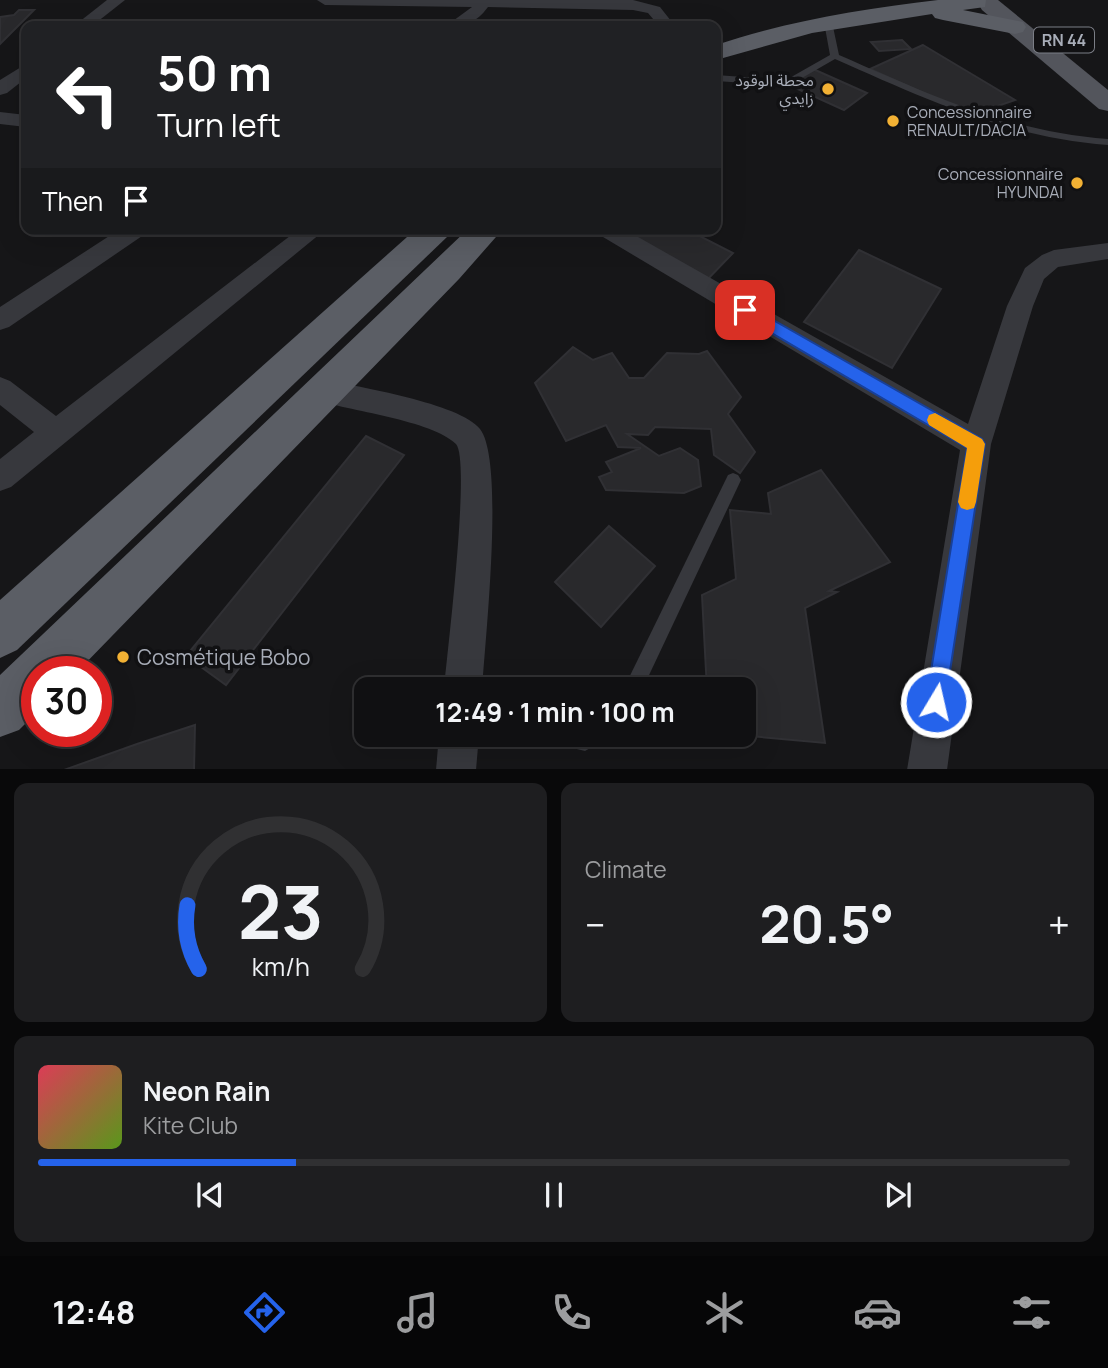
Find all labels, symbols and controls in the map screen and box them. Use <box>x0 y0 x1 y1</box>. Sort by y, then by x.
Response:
road number: RN 44 <box>1034 28 1094 52</box>
text: 50 m <box>157 39 272 106</box>
icon: left <box>42 49 133 140</box>
place label: محطة الوقود زايدي <box>735 69 814 111</box>
marker: محطة الوقود زايدي <box>820 81 836 97</box>
place label: Concessionnaire RENAULT/DACIA <box>907 101 1032 141</box>
text: Turn left <box>157 103 281 147</box>
marker: Concessionnaire RENAULT/DACIA <box>885 113 901 129</box>
place label: Concessionnaire HYUNDAI <box>938 163 1063 203</box>
marker: Concessionnaire HYUNDAI <box>1069 175 1085 191</box>
icon: arrive <box>117 182 155 220</box>
text: Then <box>42 183 103 219</box>
pin <box>715 280 775 340</box>
icon: arrive <box>726 291 764 329</box>
place label: Cosmétique Bobo <box>137 643 310 671</box>
marker: Cosmétique Bobo <box>115 649 131 665</box>
speed limit sign: 30 <box>21 656 112 747</box>
position arrow <box>899 665 973 739</box>
text: 12:49 · 1 min · 100 m <box>435 694 675 730</box>
text: Climate <box>585 853 667 885</box>
text: 23 <box>238 861 323 961</box>
text: 20.5° <box>759 888 894 959</box>
text: − <box>585 898 606 950</box>
text: + <box>1048 898 1070 950</box>
text: km/h <box>251 948 310 983</box>
text: Neon Rain <box>143 1073 271 1109</box>
text: Kite Club <box>143 1109 238 1141</box>
icon: previous <box>191 1176 229 1214</box>
icon: pause <box>535 1176 573 1214</box>
icon: next <box>879 1176 917 1214</box>
icon: directions <box>240 1288 289 1337</box>
icon: music <box>393 1288 442 1337</box>
icon: phone <box>547 1288 596 1337</box>
icon: climate <box>700 1288 749 1337</box>
icon: car <box>853 1288 902 1337</box>
icon: filters <box>1007 1288 1056 1337</box>
text: 12:48 <box>52 1290 135 1334</box>

